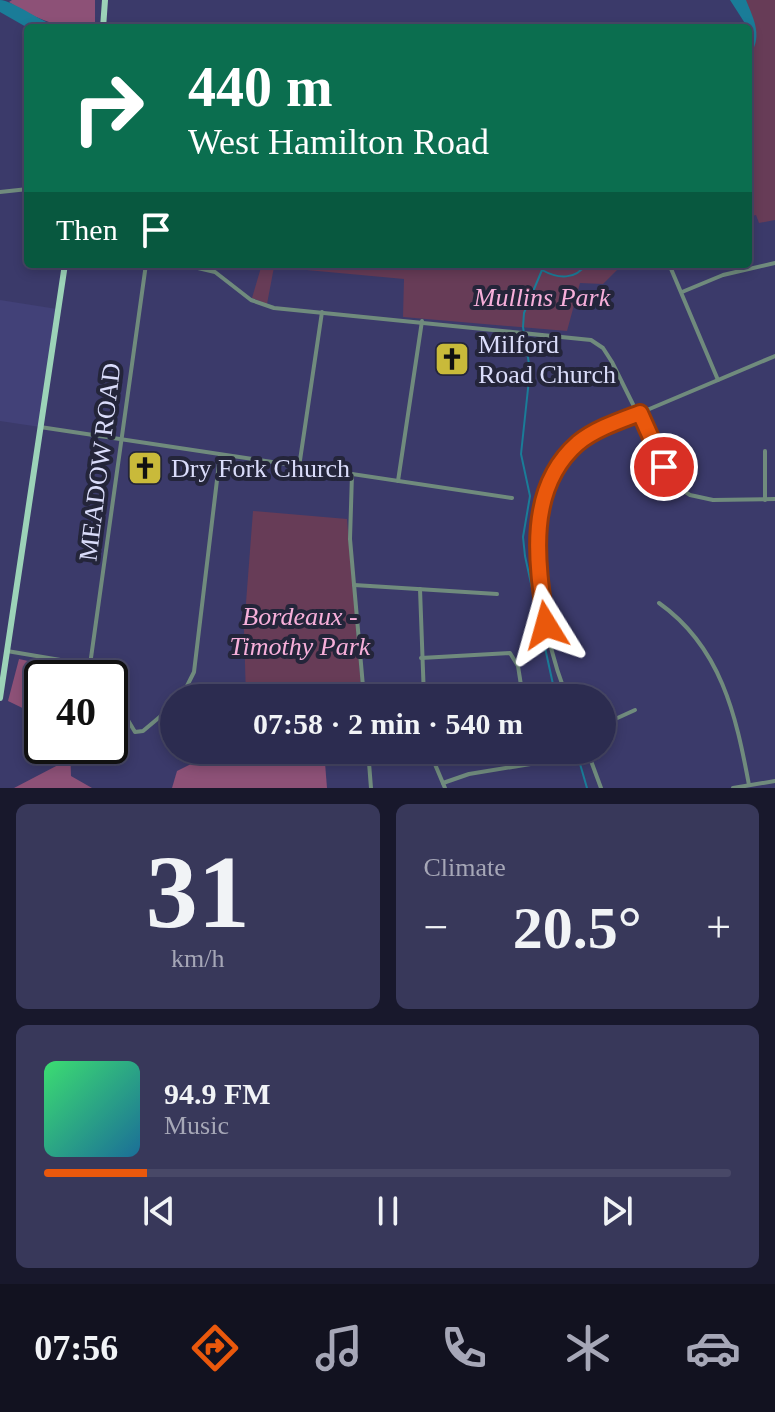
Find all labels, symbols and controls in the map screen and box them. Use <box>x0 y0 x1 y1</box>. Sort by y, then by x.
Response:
icon: right <box>56 56 160 160</box>
text: 440 m <box>188 56 333 118</box>
text: West Hamilton Road <box>188 122 489 162</box>
icon: arrive <box>134 208 178 252</box>
text: Then <box>56 213 118 246</box>
park label: Mullins Park <box>473 283 611 312</box>
place label: Milford Road Church <box>478 330 616 389</box>
church icon: Milford Road Church <box>433 340 471 378</box>
street label: MEADOW ROAD <box>73 361 127 563</box>
pin <box>630 433 698 501</box>
icon: arrive <box>642 445 686 489</box>
church icon: Dry Fork Church <box>126 449 164 487</box>
place label: Dry Fork Church <box>171 454 350 483</box>
position arrow <box>504 583 588 667</box>
park label: Bordeaux - Timothy Park <box>230 602 371 661</box>
speed limit sign: 40 <box>24 660 128 764</box>
text: 07:58 · 2 min · 540 m <box>253 707 523 740</box>
text: 31 <box>146 834 250 949</box>
text: Climate <box>424 853 506 882</box>
text: 20.5° <box>513 895 642 961</box>
text: − <box>424 903 448 952</box>
text: + <box>706 903 731 952</box>
text: km/h <box>171 944 224 973</box>
text: 94.9 FM <box>164 1077 271 1110</box>
text: Music <box>164 1111 229 1140</box>
icon: previous <box>137 1189 181 1233</box>
icon: pause <box>366 1189 410 1233</box>
icon: next <box>595 1189 639 1233</box>
icon: directions <box>187 1320 243 1376</box>
icon: music <box>311 1320 367 1376</box>
icon: phone <box>436 1320 492 1376</box>
icon: climate <box>560 1320 616 1376</box>
icon: car <box>685 1320 741 1376</box>
text: 07:56 <box>34 1328 118 1368</box>

